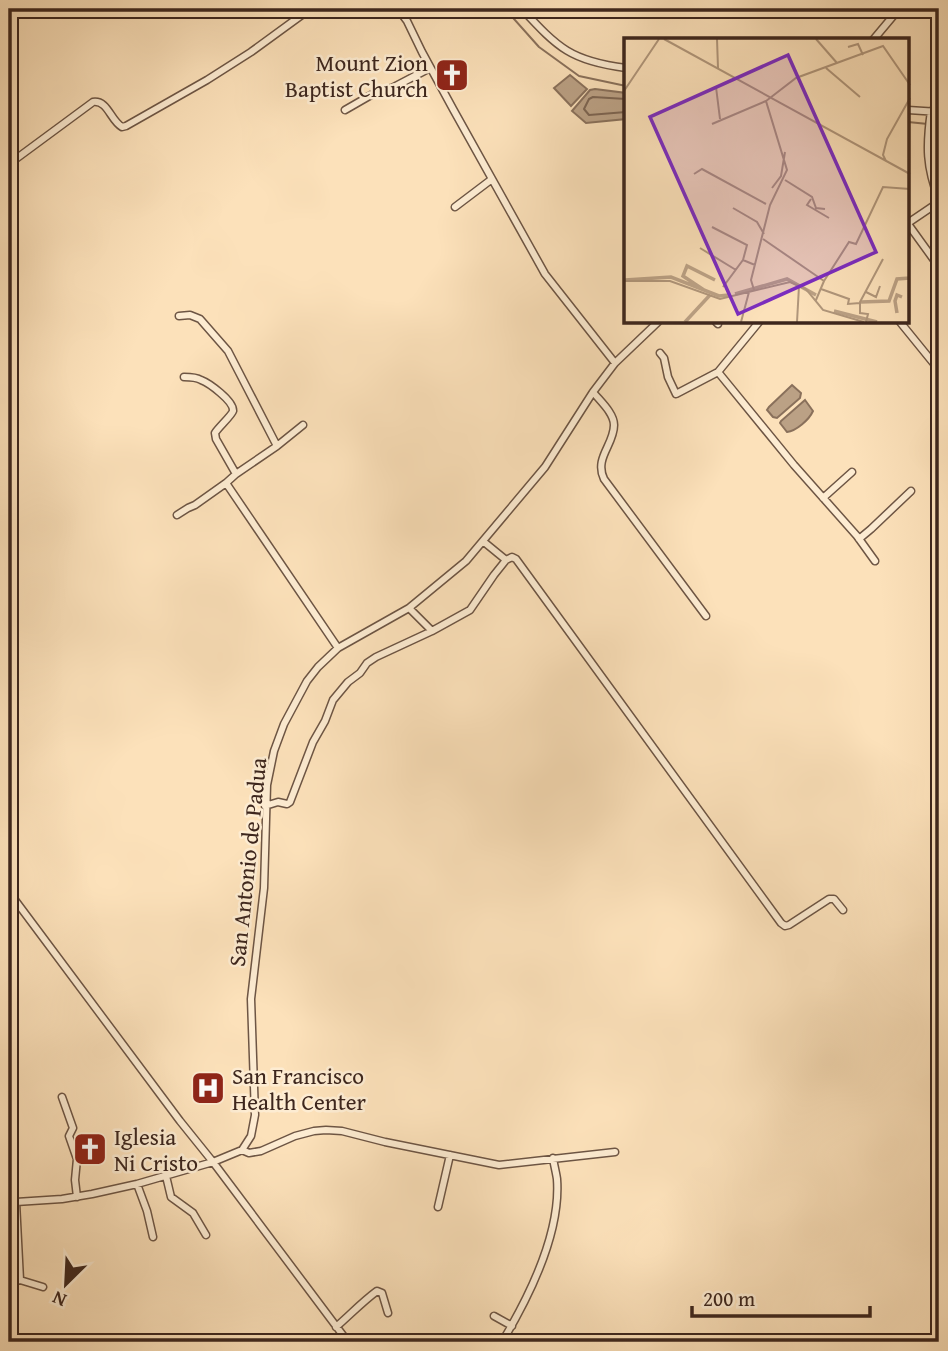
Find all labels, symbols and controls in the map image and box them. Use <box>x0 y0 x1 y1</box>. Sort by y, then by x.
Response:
inset map <box>624 38 909 324</box>
place label: Mount Zion Baptist Church <box>285 46 428 105</box>
church icon: Mount Zion Baptist Church <box>433 56 471 94</box>
street label: San Antonio de Padua <box>220 756 274 968</box>
place label: San Francisco Health Center <box>232 1059 367 1118</box>
hospital icon: San Francisco Health Center <box>189 1069 227 1107</box>
place label: Iglesia Ni Cristo <box>114 1120 198 1179</box>
church icon: Iglesia Ni Cristo <box>71 1130 109 1168</box>
north arrow <box>32 1250 102 1320</box>
scale bar <box>692 1274 871 1318</box>
text: 200 m <box>703 1283 755 1314</box>
text: N <box>47 1284 71 1315</box>

